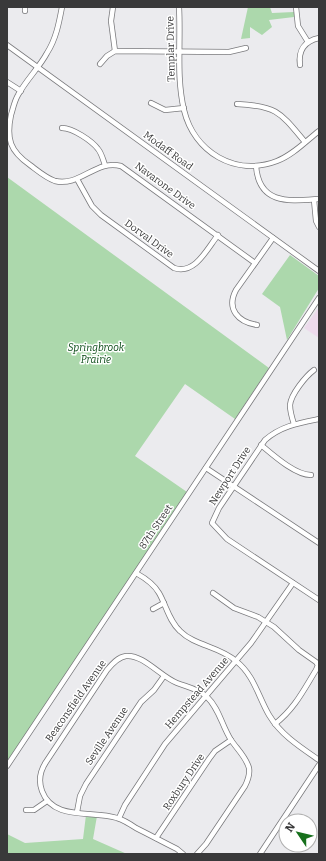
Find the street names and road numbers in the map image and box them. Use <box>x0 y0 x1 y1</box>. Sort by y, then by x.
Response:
street label: Templar Drive <box>164 16 178 82</box>
street label: Modaff Road <box>141 129 195 173</box>
street label: Navarone Drive <box>132 160 198 212</box>
street label: Dorval Drive <box>122 217 176 261</box>
street label: Newport Drive <box>207 444 253 508</box>
street label: 87th Street <box>137 502 175 552</box>
street label: Hempstead Avenue <box>163 655 231 731</box>
street label: Beaconsfield Avenue <box>43 658 109 744</box>
street label: Seville Avenue <box>83 705 131 767</box>
street label: Roxbury Drive <box>161 751 207 813</box>

